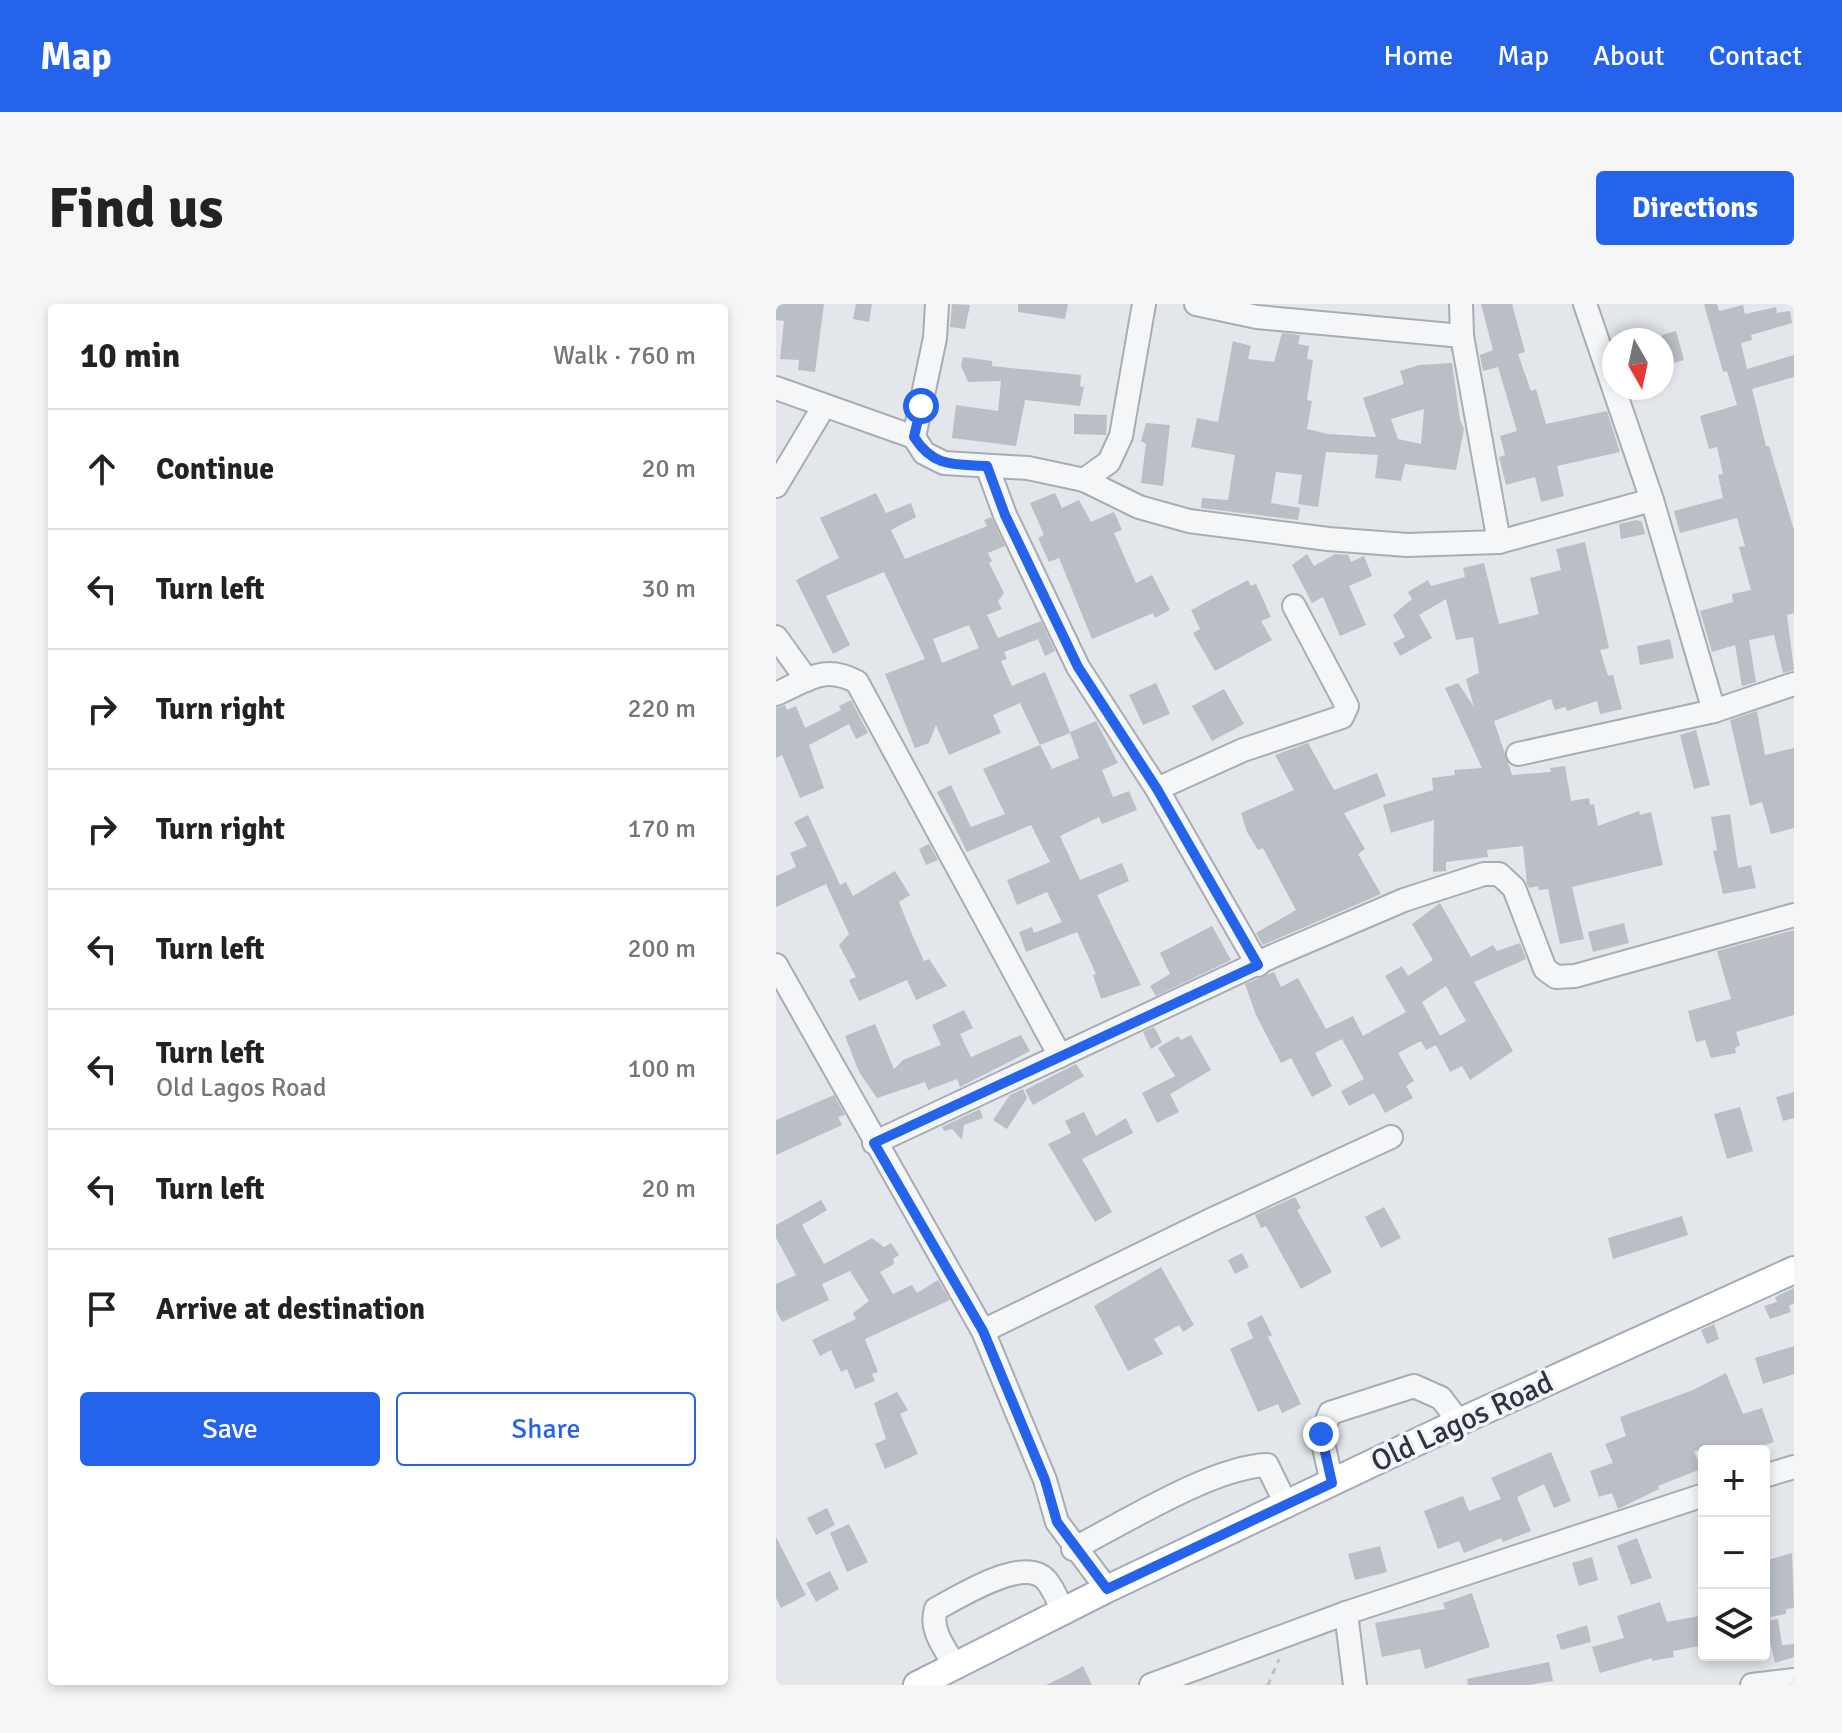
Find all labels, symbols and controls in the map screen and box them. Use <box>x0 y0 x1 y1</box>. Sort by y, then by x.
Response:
text: Map <box>40 33 112 80</box>
text: Home <box>1384 39 1453 73</box>
text: Map <box>1497 39 1549 73</box>
text: About <box>1593 39 1665 73</box>
text: Contact <box>1709 39 1802 73</box>
button: Directions <box>1596 171 1794 245</box>
text: Find us <box>48 174 223 243</box>
north arrow <box>1602 328 1674 400</box>
text: 10 min <box>80 335 180 377</box>
text: Walk · 760 m <box>553 340 696 372</box>
route start <box>903 388 939 424</box>
icon: ahead <box>80 447 124 491</box>
text: Continue <box>156 451 274 488</box>
text: 20 m <box>641 453 696 485</box>
icon: left <box>80 567 124 611</box>
text: Turn left <box>156 571 265 608</box>
text: 30 m <box>641 573 696 605</box>
icon: right <box>80 687 124 731</box>
text: Turn right <box>156 691 285 728</box>
text: 220 m <box>627 693 696 725</box>
icon: right <box>80 807 124 851</box>
text: Turn right <box>156 811 285 848</box>
text: 170 m <box>627 813 696 845</box>
icon: left <box>80 927 124 971</box>
text: Turn left <box>156 931 265 968</box>
text: 200 m <box>627 933 696 965</box>
text: Turn left <box>156 1035 265 1072</box>
icon: left <box>80 1047 124 1091</box>
text: 100 m <box>627 1053 696 1085</box>
text: Old Lagos Road <box>156 1072 326 1104</box>
icon: left <box>80 1167 124 1211</box>
text: Turn left <box>156 1171 265 1208</box>
text: 20 m <box>641 1173 696 1205</box>
icon: arrive <box>80 1287 124 1331</box>
text: Arrive at destination <box>156 1291 425 1328</box>
street label: Old Lagos Road <box>1365 1364 1559 1480</box>
button: Save <box>80 1392 380 1466</box>
button: Share <box>396 1392 696 1466</box>
route end <box>1303 1416 1339 1452</box>
map controls <box>1698 1445 1770 1661</box>
button: + <box>1698 1445 1770 1517</box>
button: − <box>1698 1517 1770 1589</box>
button: layers <box>1698 1589 1770 1661</box>

